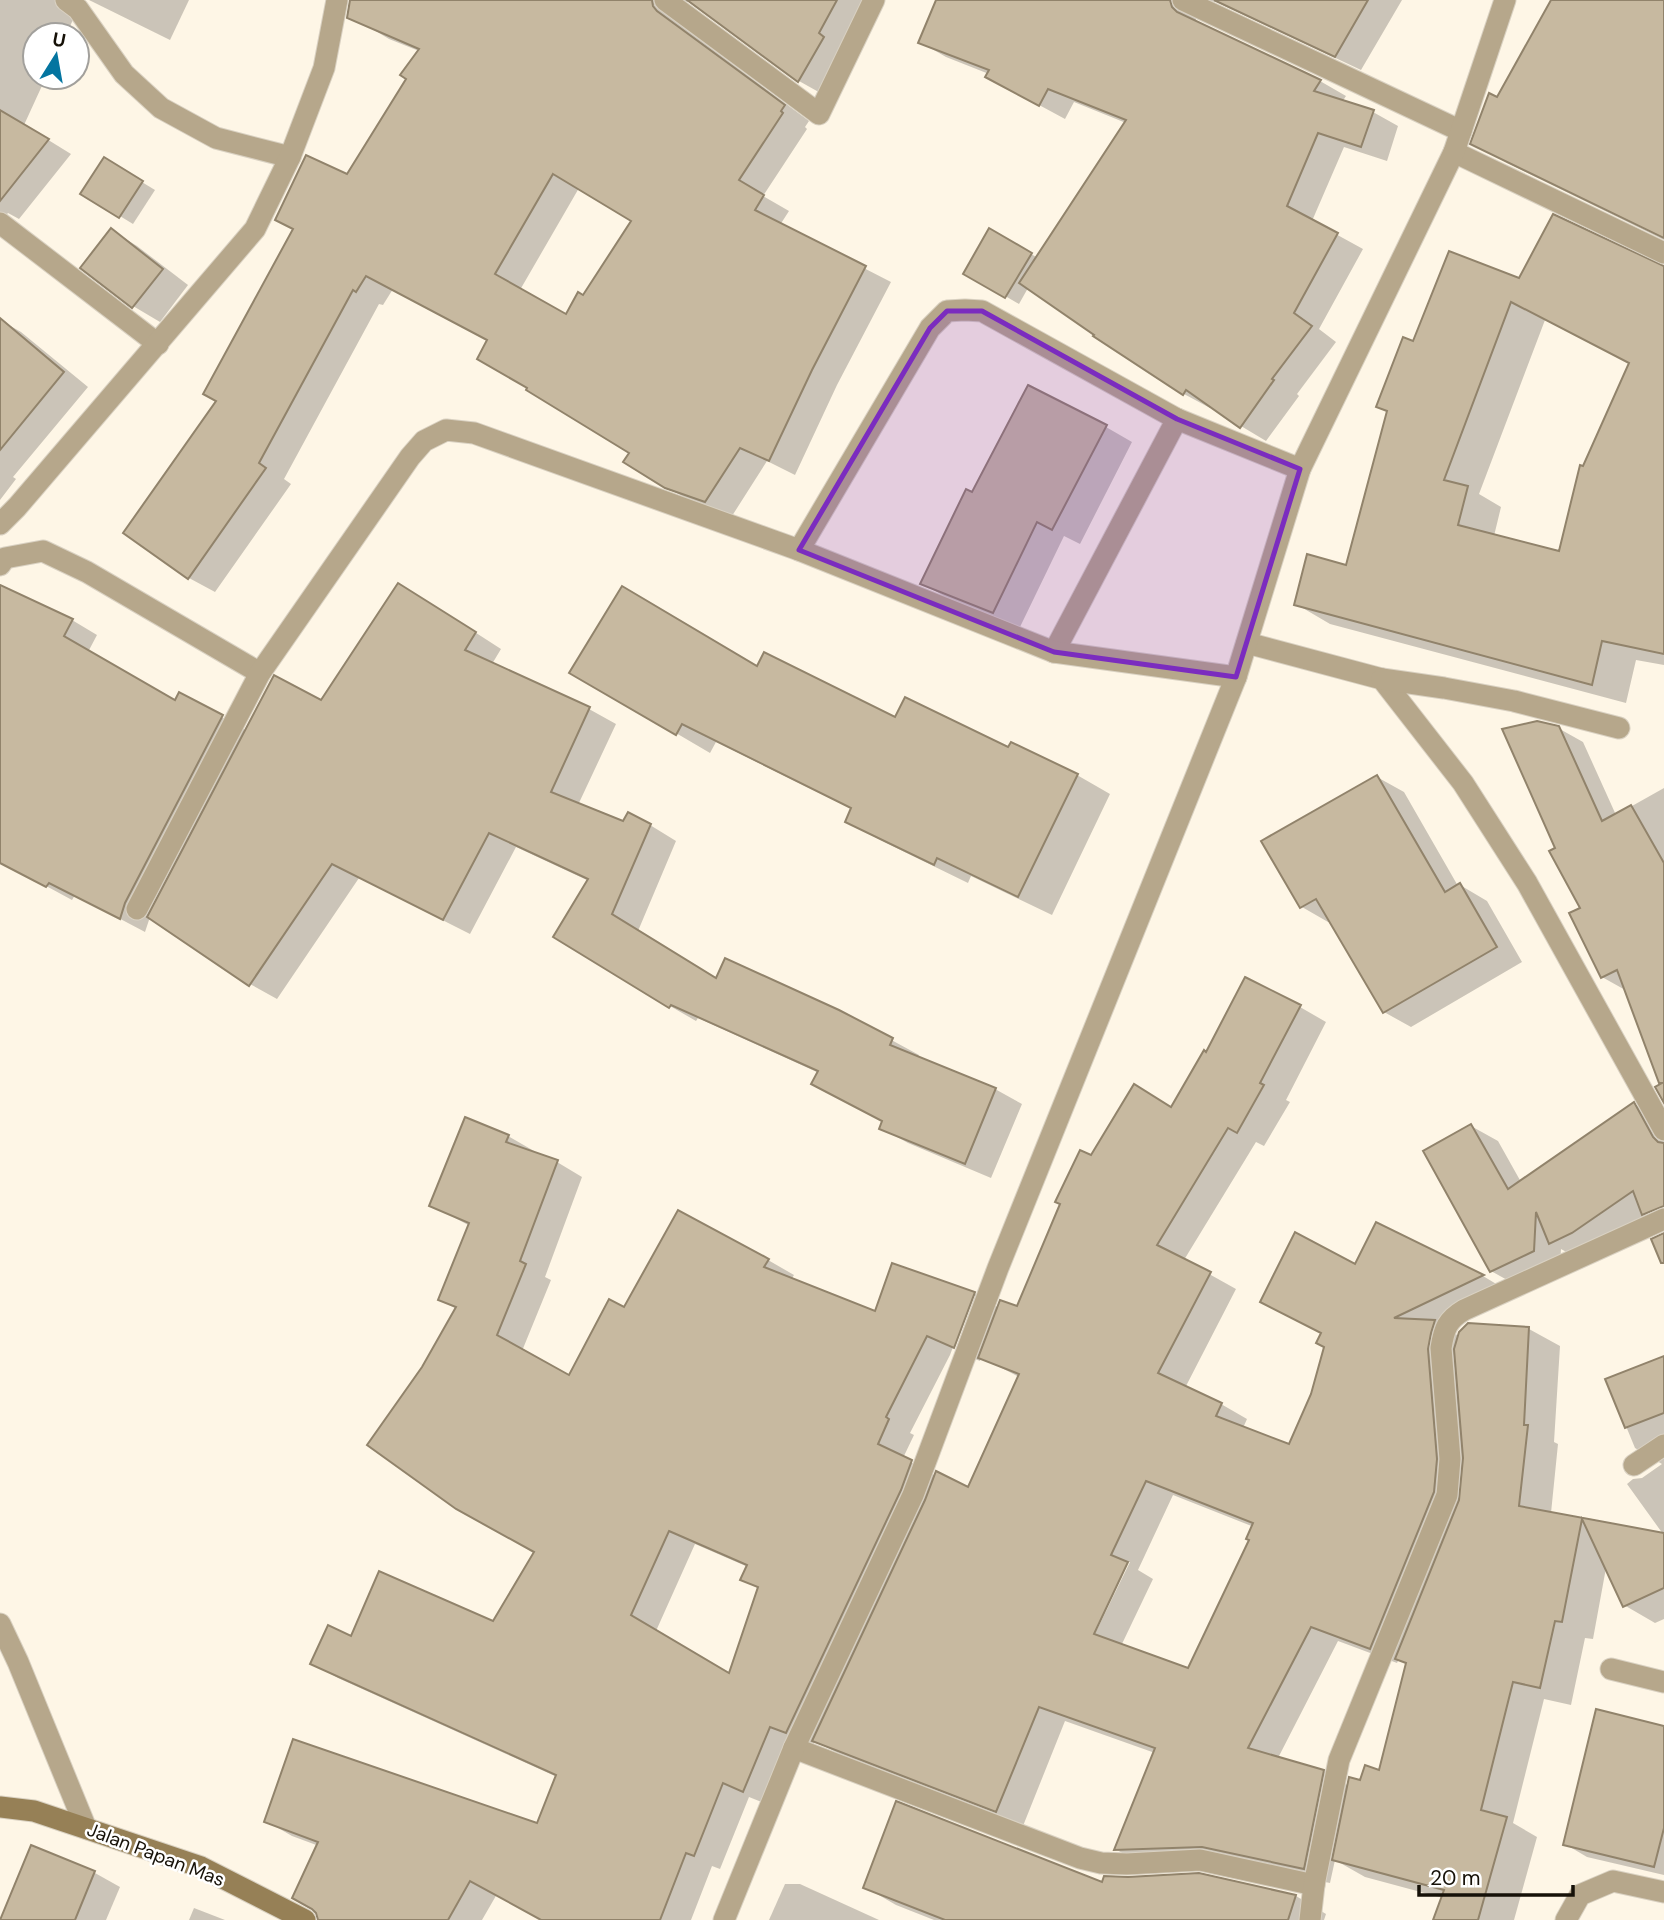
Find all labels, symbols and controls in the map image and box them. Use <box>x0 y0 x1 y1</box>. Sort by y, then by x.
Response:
north arrow <box>21 21 91 91</box>
text: U <box>50 26 68 53</box>
street label: Jalan Papan Mas <box>83 1817 228 1892</box>
scale bar <box>1419 1854 1573 1898</box>
text: 20 m <box>1430 1864 1481 1892</box>

